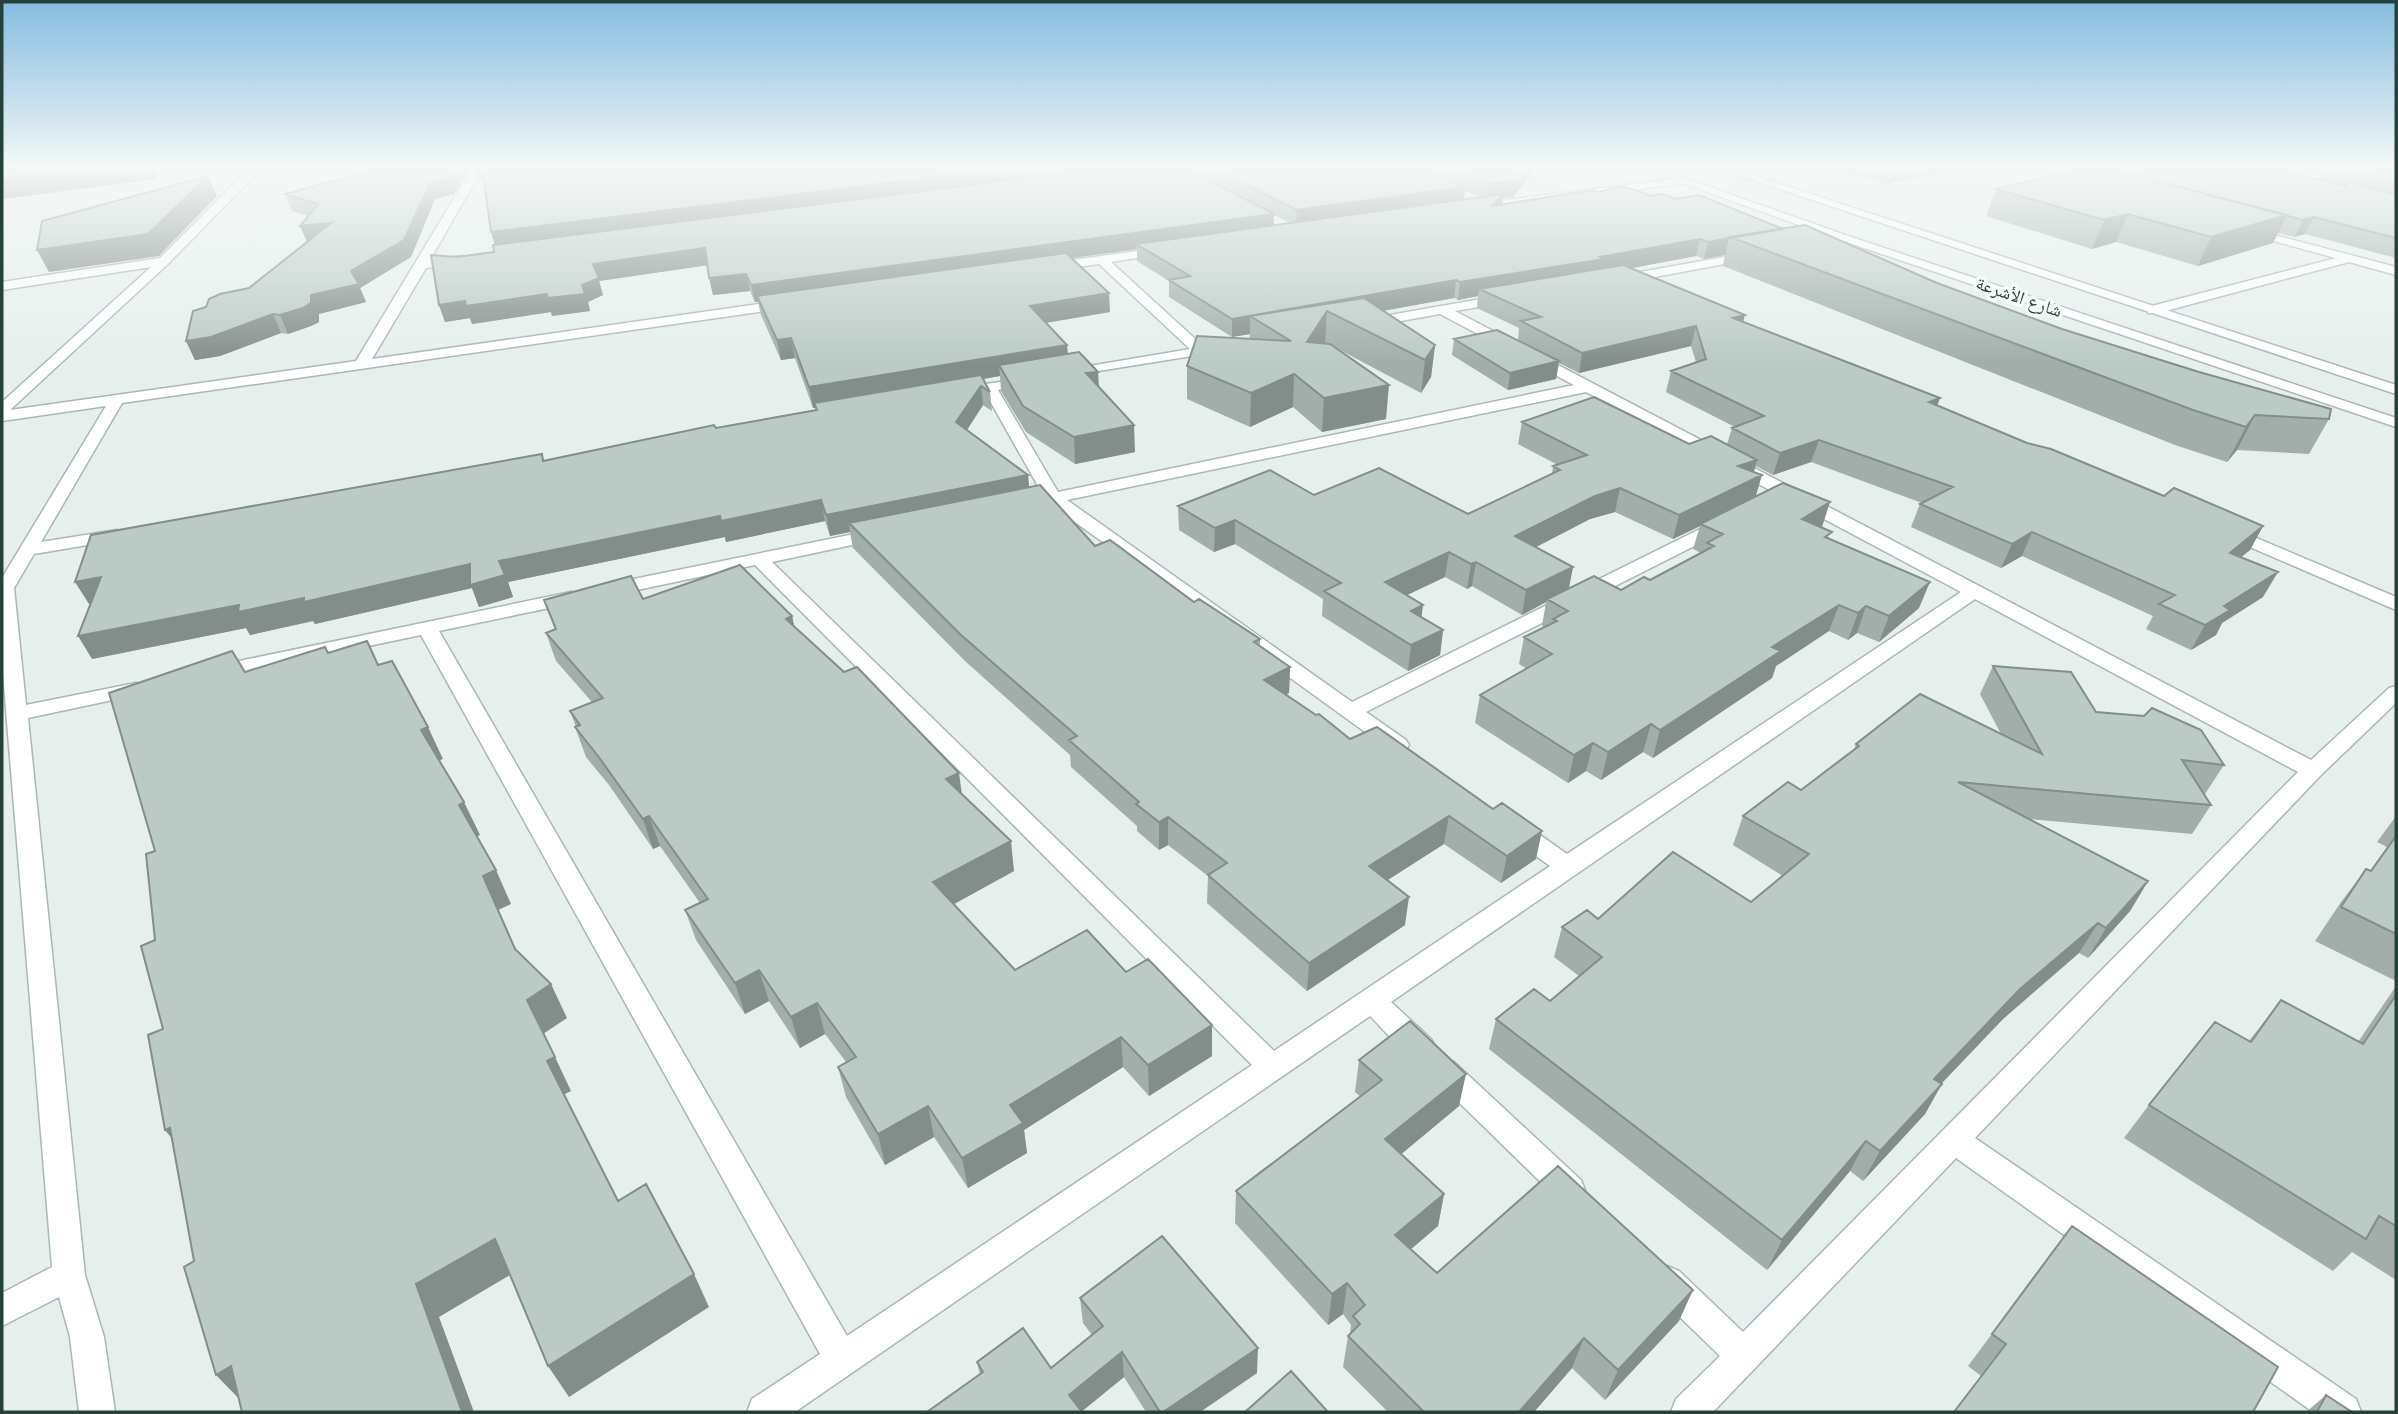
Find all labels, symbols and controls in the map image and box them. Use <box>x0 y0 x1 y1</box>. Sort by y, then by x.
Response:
street label: شارع الأشرعة <box>1972 270 2066 324</box>

